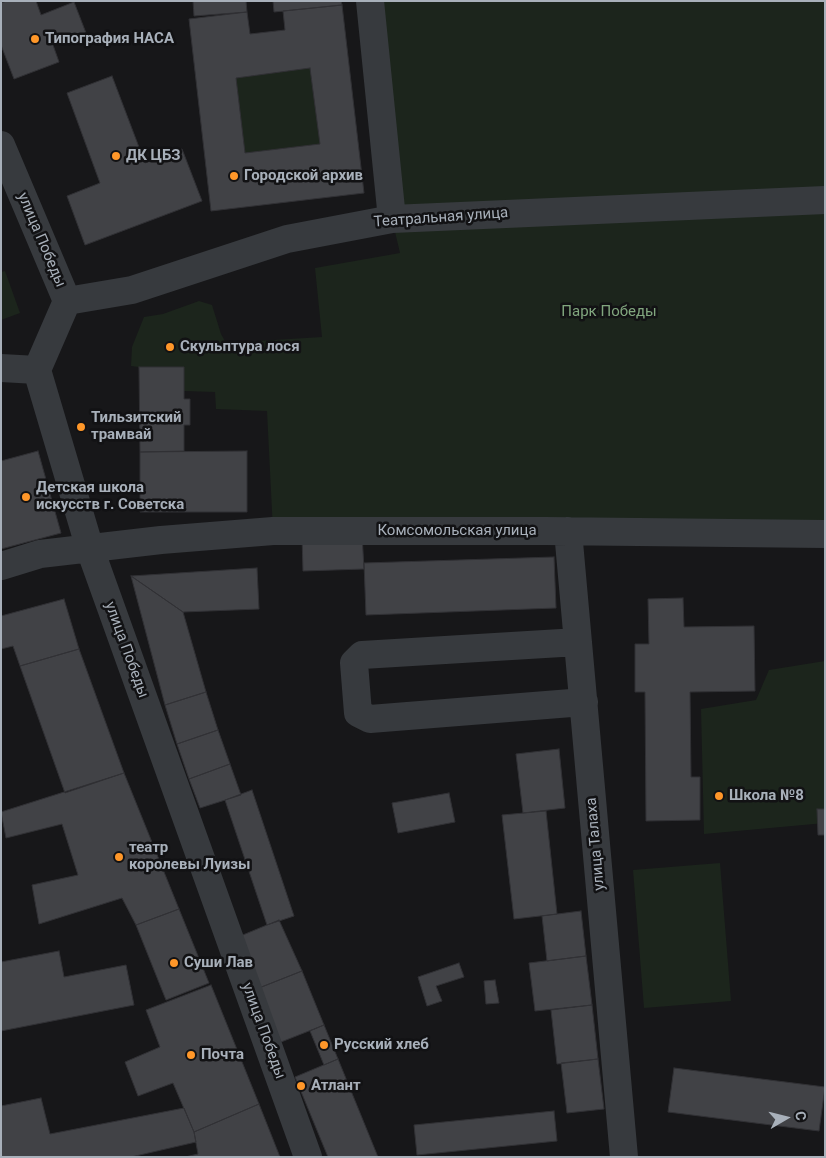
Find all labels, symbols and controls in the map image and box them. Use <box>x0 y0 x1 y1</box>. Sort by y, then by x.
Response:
place label: Типография НАСА <box>45 30 174 48</box>
marker: Типография НАСА <box>29 33 41 45</box>
place label: ДК ЦБЗ <box>126 147 181 165</box>
marker: ДК ЦБЗ <box>110 150 122 162</box>
place label: Городской архив <box>244 167 363 185</box>
marker: Городской архив <box>228 170 240 182</box>
street label: улица Победы <box>13 190 69 290</box>
street label: Театральная улица <box>373 204 509 232</box>
park label: Парк Победы <box>561 303 657 321</box>
place label: Скульптура лося <box>180 338 300 356</box>
marker: Скульптура лося <box>164 341 176 353</box>
place label: Тильзитский трамвай <box>91 409 182 444</box>
marker: Тильзитский трамвай <box>75 421 87 433</box>
place label: Детская школа искусств г. Советска <box>36 479 184 514</box>
marker: Детская школа искусств г. Советска <box>20 491 32 503</box>
street label: Комсомольская улица <box>377 522 537 540</box>
street label: улица Победы <box>100 599 152 701</box>
place label: Школа №8 <box>729 787 804 805</box>
marker: Школа №8 <box>713 790 725 802</box>
street label: улица Талаха <box>583 797 609 891</box>
place label: театр королевы Луизы <box>129 839 250 874</box>
marker: театр королевы Луизы <box>113 851 125 863</box>
place label: Суши Лав <box>184 954 253 972</box>
marker: Суши Лав <box>168 957 180 969</box>
street label: улица Победы <box>237 980 289 1082</box>
place label: Русский хлеб <box>334 1036 429 1054</box>
marker: Русский хлеб <box>318 1039 330 1051</box>
place label: Почта <box>201 1046 244 1064</box>
marker: Почта <box>185 1049 197 1061</box>
place label: Атлант <box>311 1077 361 1095</box>
marker: Атлант <box>295 1080 307 1092</box>
north arrow <box>761 1093 811 1143</box>
text: С <box>792 1110 809 1122</box>

